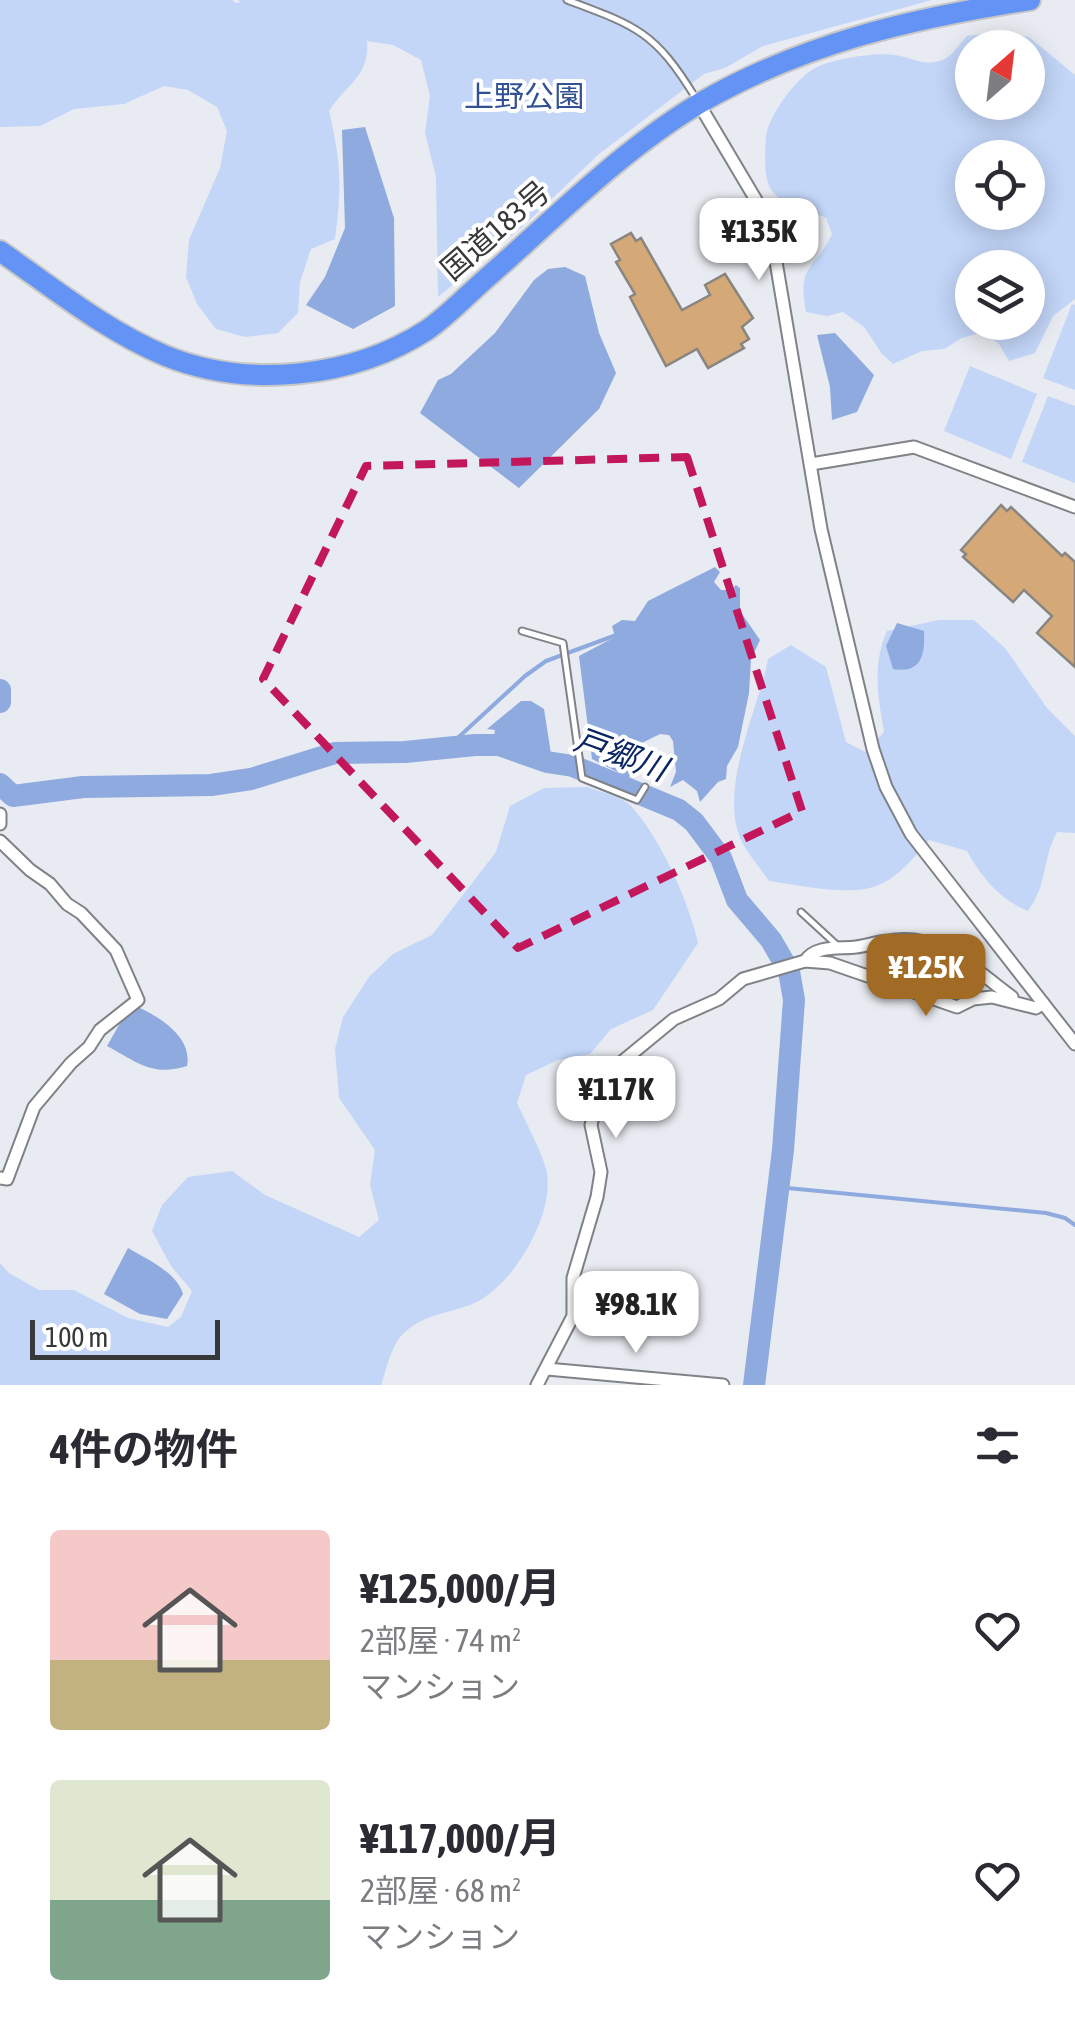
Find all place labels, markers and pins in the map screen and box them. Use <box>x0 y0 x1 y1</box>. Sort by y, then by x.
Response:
pin: ¥135K <box>689 198 829 283</box>
pin: ¥125K <box>856 934 996 1019</box>
pin: ¥117K <box>546 1056 686 1141</box>
pin: ¥98.1K <box>555 1271 717 1356</box>

